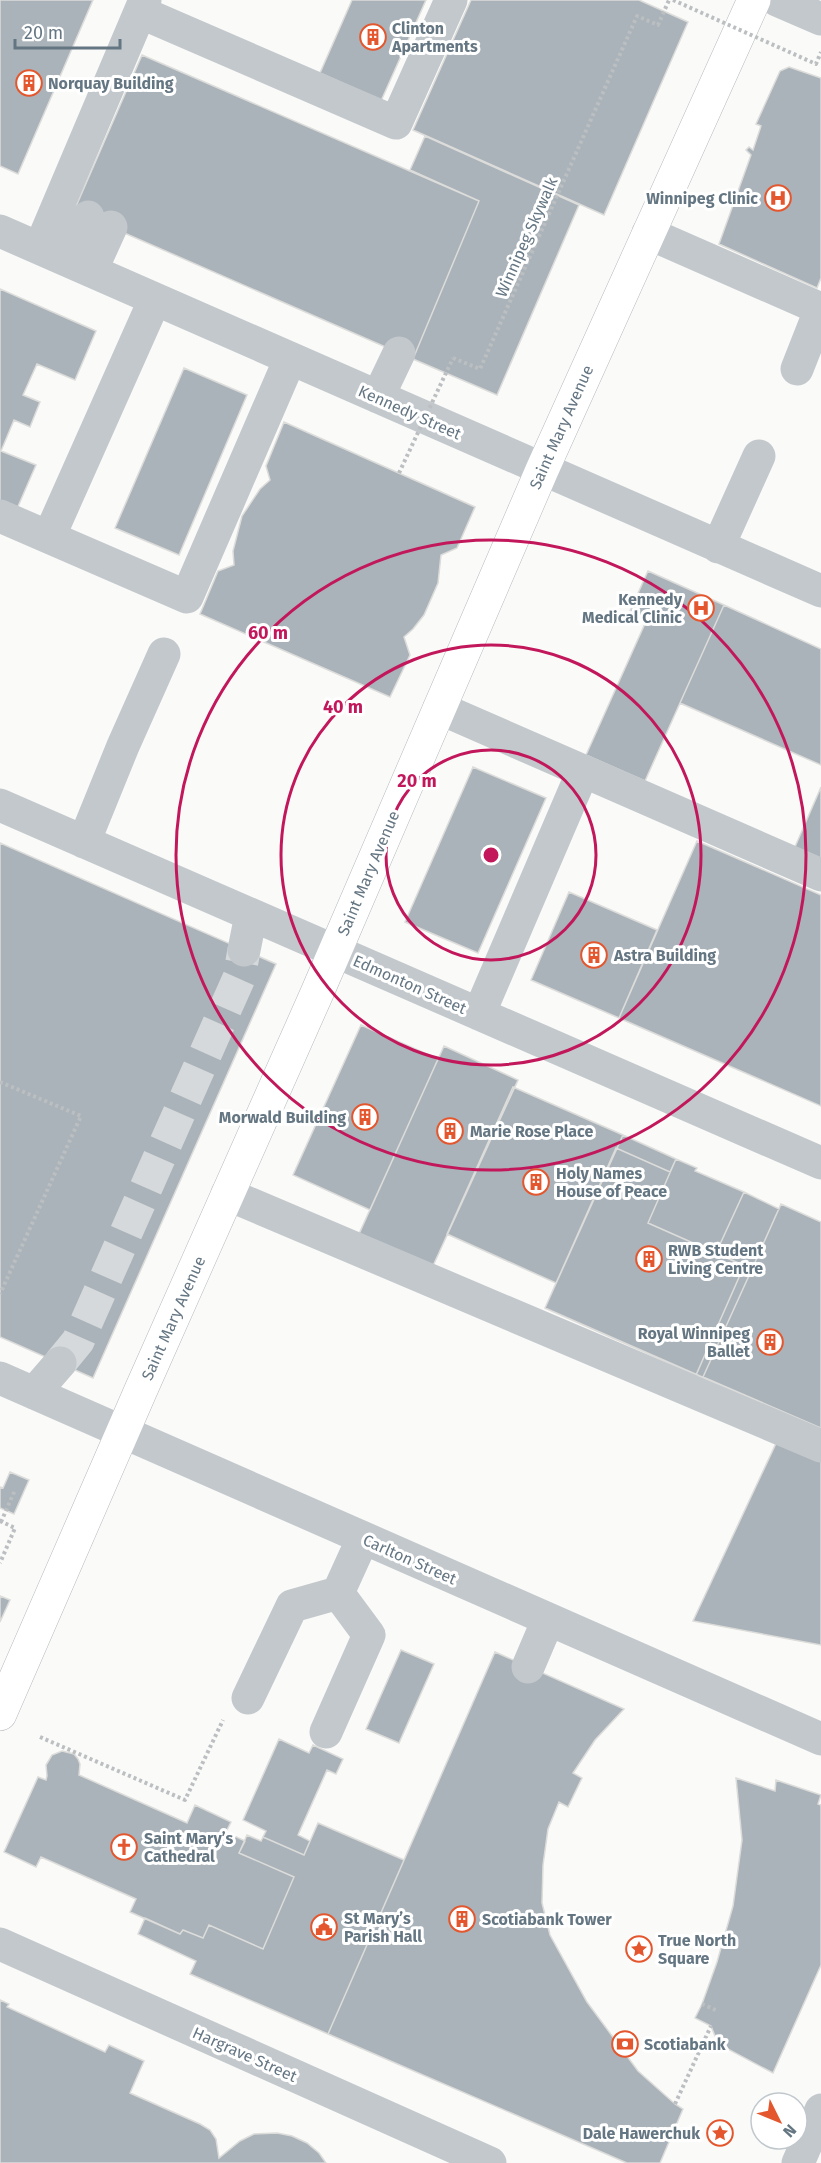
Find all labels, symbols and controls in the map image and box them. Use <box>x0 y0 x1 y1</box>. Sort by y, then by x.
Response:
scale bar <box>15 12 120 50</box>
place label: Clinton Apartments <box>391 19 478 56</box>
text: 20 m <box>24 22 63 44</box>
building icon: Clinton Apartments <box>358 22 388 52</box>
building icon: Norquay Building <box>14 68 44 98</box>
place label: Norquay Building <box>48 74 174 93</box>
street label: Winnipeg Skywalk <box>491 174 562 300</box>
hospital icon: Winnipeg Clinic <box>763 183 793 213</box>
place label: Winnipeg Clinic <box>646 189 758 208</box>
street label: Saint Mary Avenue <box>526 362 597 492</box>
street label: Kennedy Street <box>355 381 464 444</box>
place label: Kennedy Medical Clinic <box>582 590 683 627</box>
hospital icon: Kennedy Medical Clinic <box>686 593 716 623</box>
text: 60 m <box>248 622 288 644</box>
text: 40 m <box>323 696 363 718</box>
text: 20 m <box>397 770 437 792</box>
street label: Saint Mary Avenue <box>334 808 403 939</box>
centre of rings <box>481 845 501 865</box>
building icon: Astra Building <box>579 940 609 970</box>
place label: Astra Building <box>613 946 716 965</box>
street label: Edmonton Street <box>350 951 470 1018</box>
building icon: Morwald Building <box>350 1102 380 1132</box>
place label: Morwald Building <box>219 1108 346 1127</box>
building icon: Marie Rose Place <box>435 1116 465 1146</box>
place label: Marie Rose Place <box>470 1122 593 1141</box>
place label: Holy Names House of Peace <box>556 1164 667 1201</box>
building icon: Holy Names House of Peace <box>521 1167 551 1197</box>
place label: RWB Student Living Centre <box>668 1241 764 1278</box>
building icon: RWB Student Living Centre <box>634 1244 664 1274</box>
street label: Saint Mary Avenue <box>138 1253 209 1383</box>
place label: Royal Winnipeg Ballet <box>638 1324 751 1361</box>
building icon: Royal Winnipeg Ballet <box>755 1327 785 1357</box>
street label: Carlton Street <box>360 1530 460 1589</box>
place label: Saint Mary’s Cathedral <box>144 1829 233 1866</box>
church icon: Saint Mary’s Cathedral <box>109 1832 139 1862</box>
building icon: Scotiabank Tower <box>447 1904 477 1934</box>
place label: St Mary’s Parish Hall <box>344 1909 422 1946</box>
place label: Scotiabank Tower <box>482 1910 612 1929</box>
public building icon: St Mary’s Parish Hall <box>309 1912 339 1942</box>
place label: True North Square <box>658 1931 736 1968</box>
place icon: True North Square <box>624 1934 654 1964</box>
street label: Hargrave Street <box>190 2023 300 2086</box>
bank icon: Scotiabank <box>610 2029 640 2059</box>
place label: Scotiabank <box>644 2035 726 2054</box>
north arrow <box>749 2091 809 2151</box>
place icon: Dale Hawerchuk <box>705 2118 735 2148</box>
text: N <box>779 2121 800 2141</box>
place label: Dale Hawerchuk <box>583 2124 700 2143</box>

